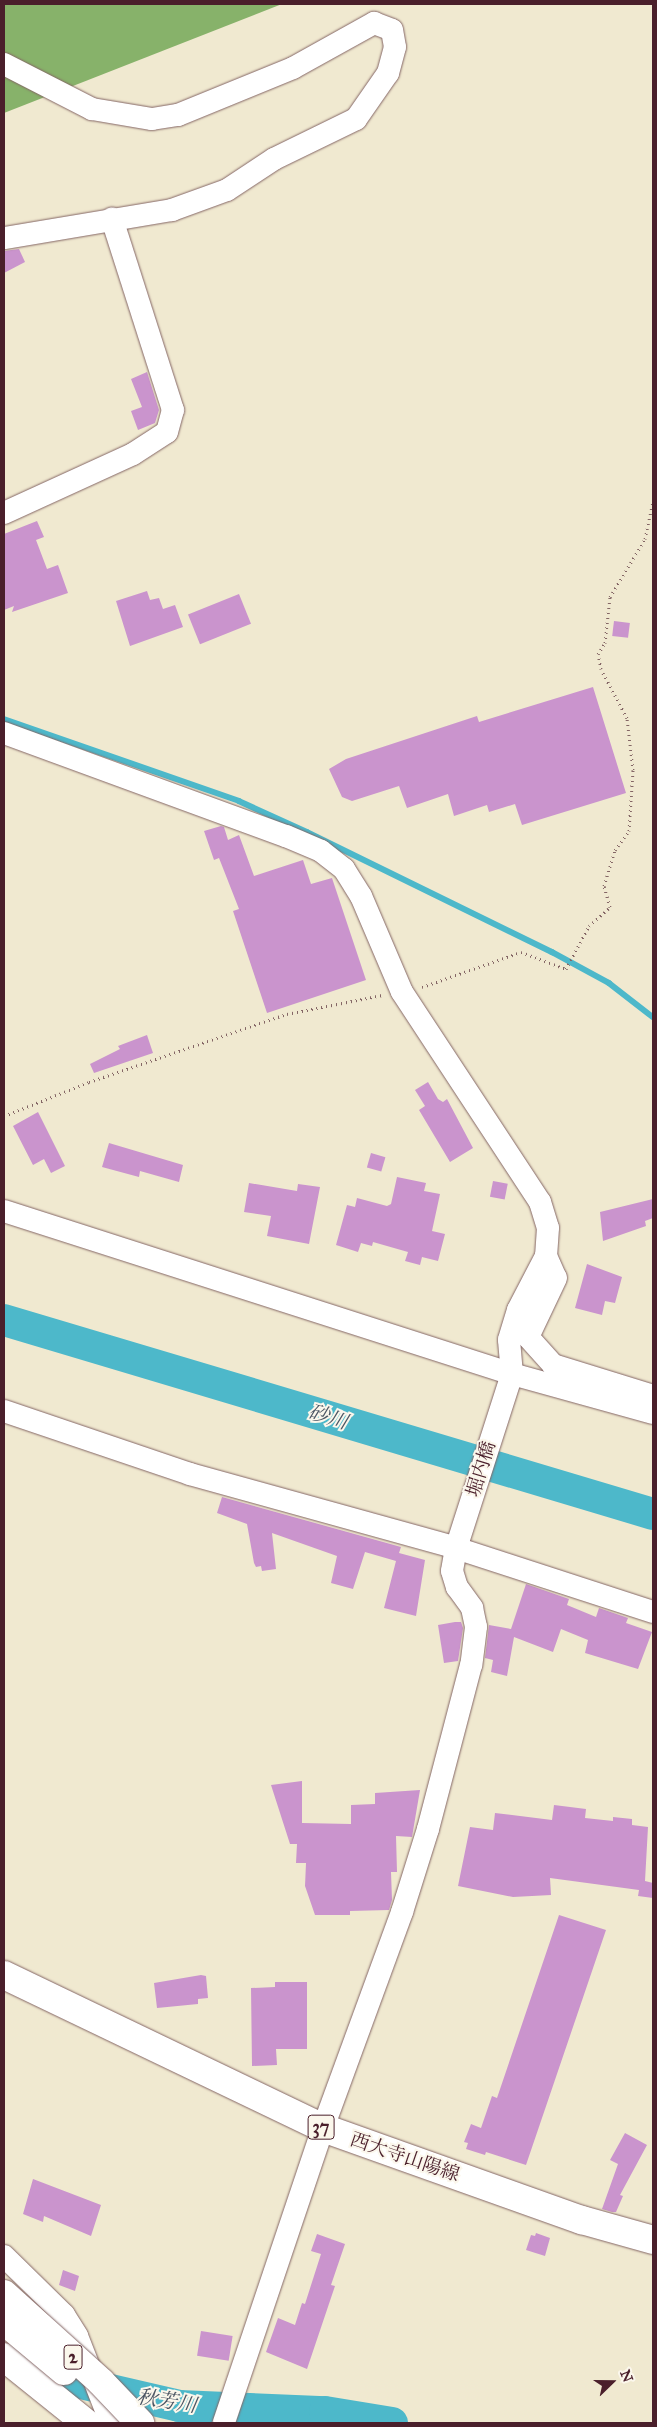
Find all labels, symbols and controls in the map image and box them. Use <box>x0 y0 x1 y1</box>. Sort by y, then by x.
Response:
water label: 砂川 <box>305 1400 351 1434</box>
street label: 堀内橋 <box>462 1438 500 1500</box>
road number: 37 <box>307 2112 335 2142</box>
street label: 西大寺山陽線 <box>347 2128 463 2186</box>
road number: 2 <box>63 2342 83 2372</box>
north arrow <box>587 2357 637 2407</box>
text: N <box>616 2368 636 2385</box>
water label: 秋芳川 <box>135 2384 199 2418</box>

